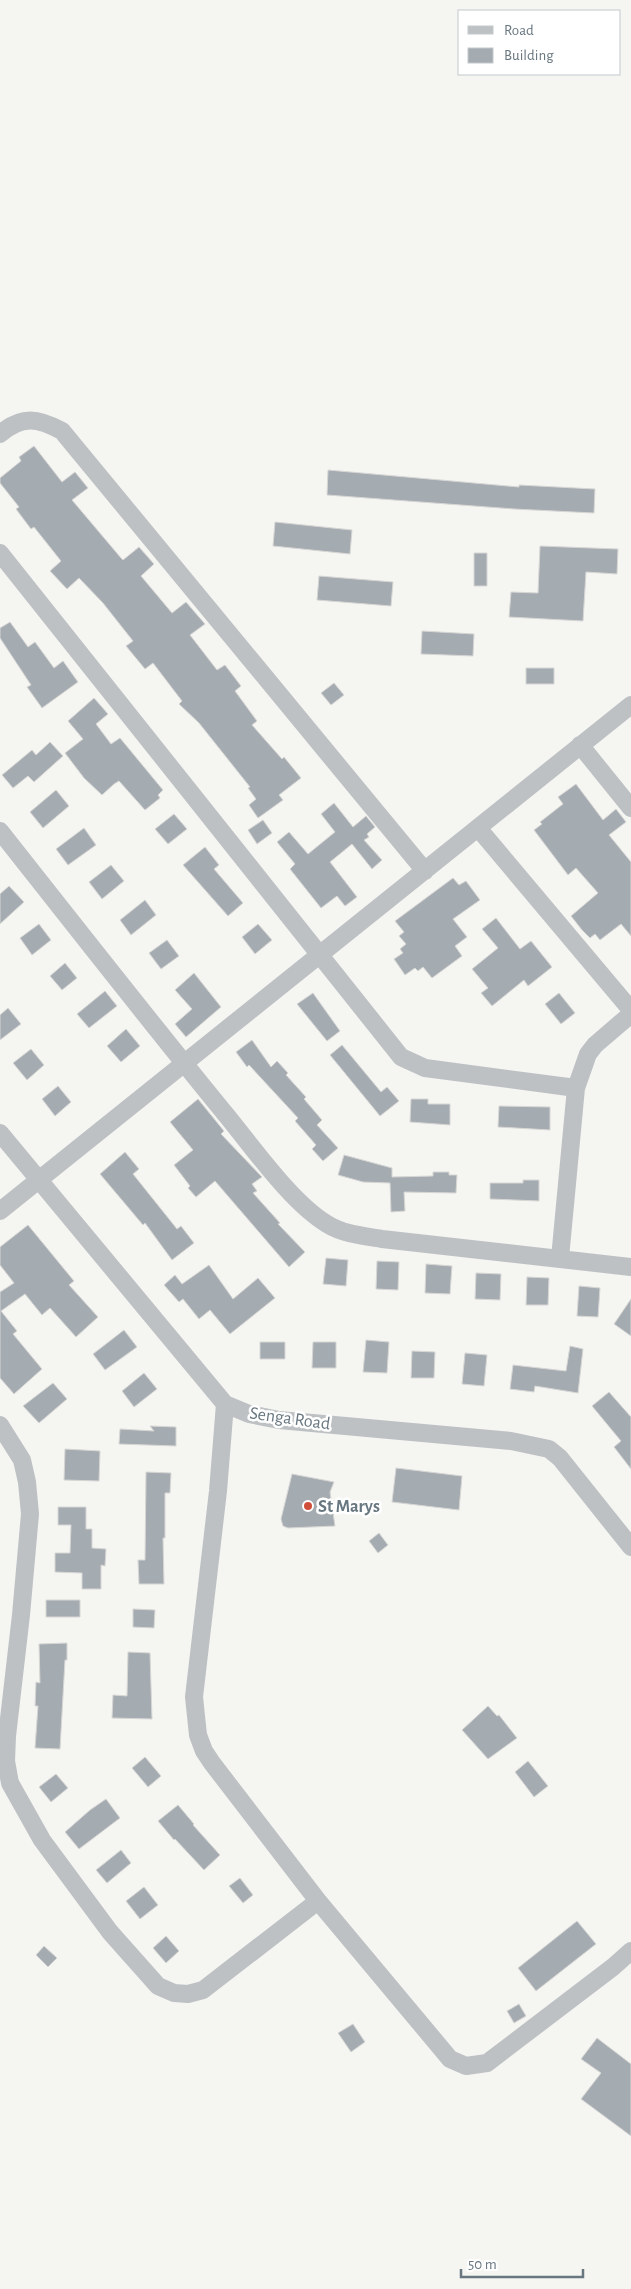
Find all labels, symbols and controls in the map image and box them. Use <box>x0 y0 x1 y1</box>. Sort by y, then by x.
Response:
legend <box>458 10 621 75</box>
text: Road <box>504 23 534 38</box>
text: Building <box>504 48 554 63</box>
street label: Senga Road <box>248 1404 331 1434</box>
place label: St Marys <box>318 1498 380 1516</box>
marker: St Marys <box>302 1500 314 1512</box>
scale bar <box>461 2246 584 2278</box>
text: 50 m <box>468 2257 497 2272</box>

